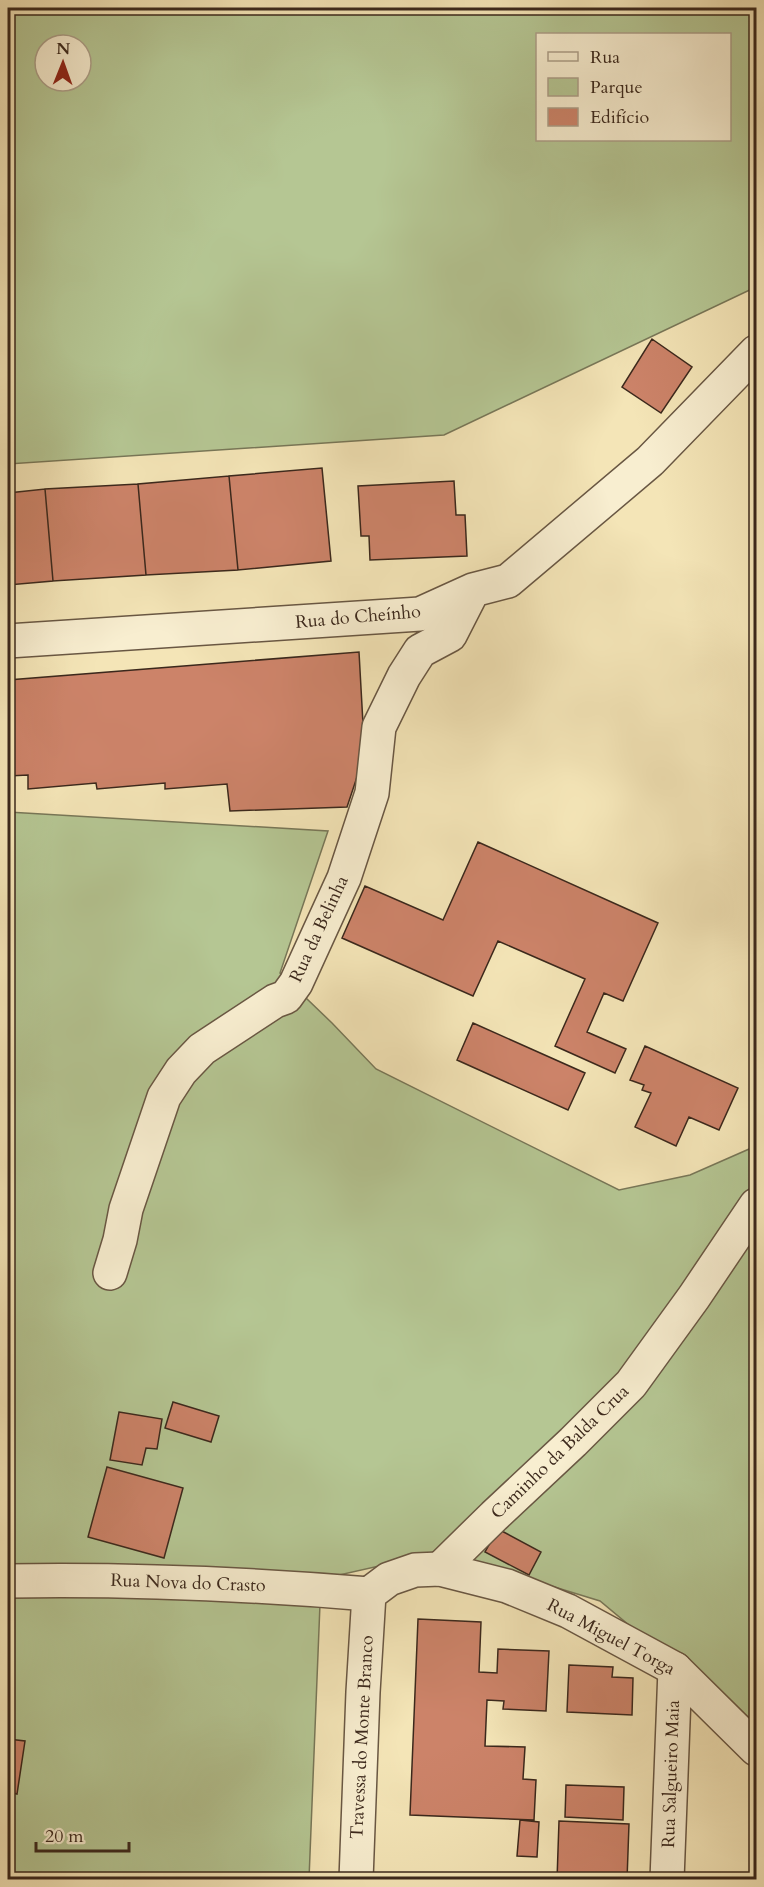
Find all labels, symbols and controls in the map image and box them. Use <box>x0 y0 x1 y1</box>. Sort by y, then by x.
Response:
north arrow <box>33 33 93 93</box>
legend <box>536 33 731 141</box>
text: N <box>56 38 70 60</box>
text: Rua <box>590 45 620 70</box>
text: Parque <box>590 75 643 100</box>
text: Edifício <box>590 105 650 130</box>
street label: Rua do Cheínho <box>294 599 422 635</box>
street label: Rua da Belinha <box>283 871 355 986</box>
street label: Caminho da Balda Crua <box>485 1379 635 1525</box>
street label: Rua Nova do Crasto <box>110 1568 266 1598</box>
street label: Rua Miguel Torga <box>542 1593 680 1681</box>
street label: Travessa do Monte Branco <box>344 1634 380 1840</box>
street label: Rua Salgueiro Maia <box>656 1699 686 1849</box>
scale bar <box>36 1815 129 1853</box>
text: 20 m <box>45 1824 84 1849</box>

